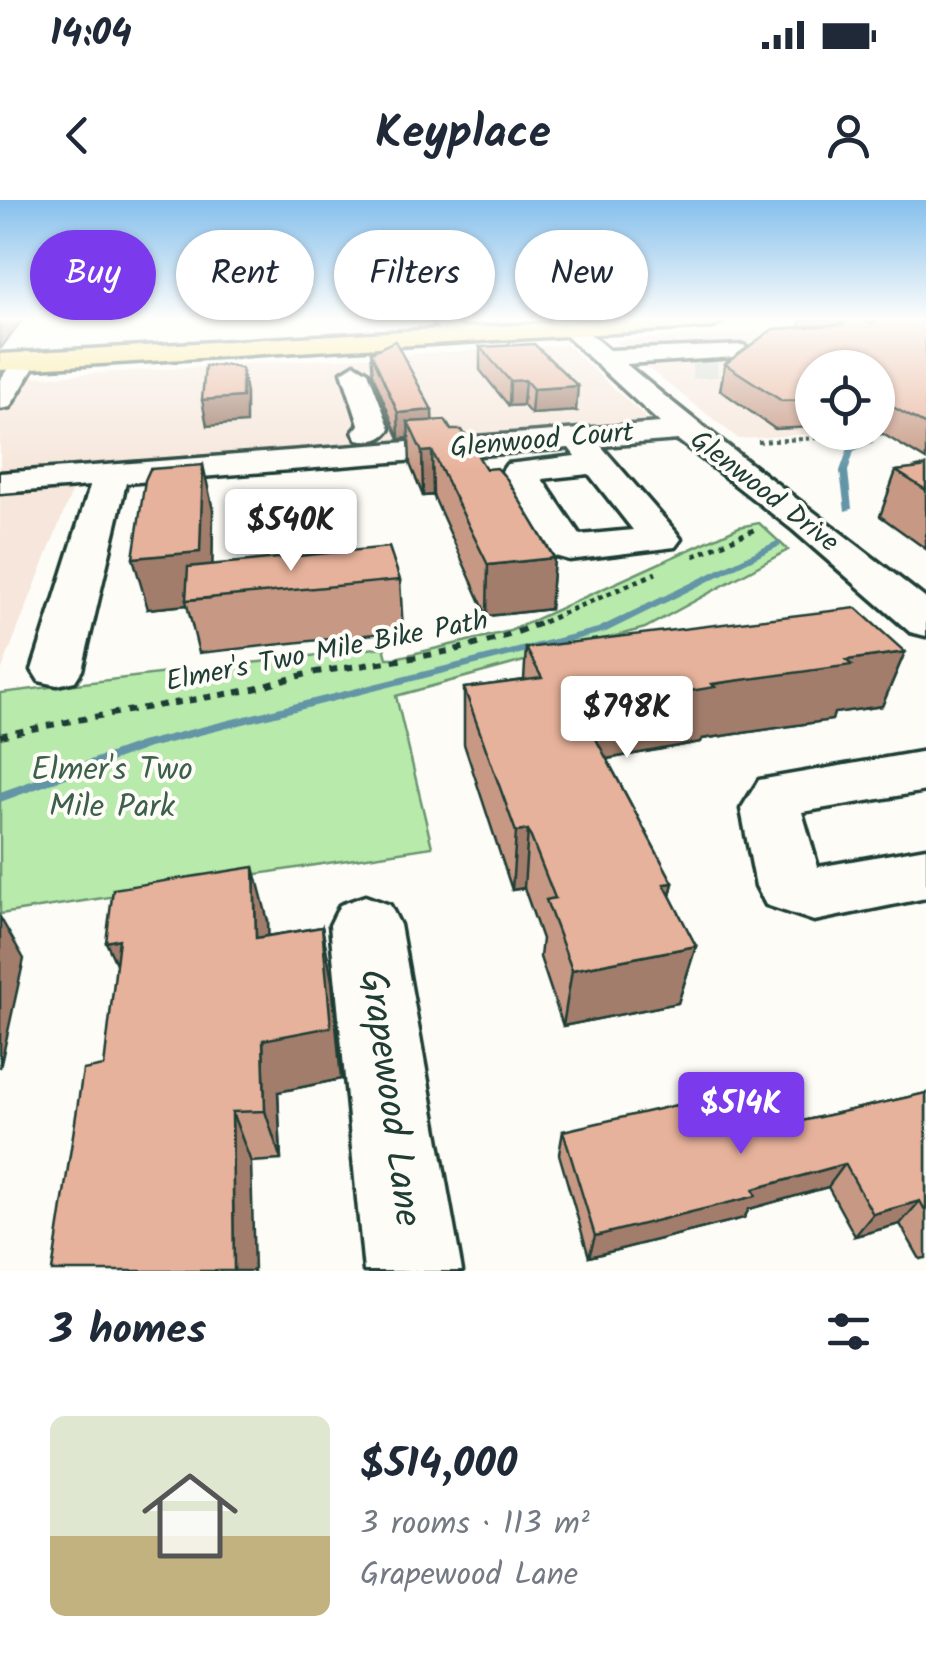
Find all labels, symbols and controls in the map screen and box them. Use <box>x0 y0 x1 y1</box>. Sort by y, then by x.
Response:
text: 14:04 <box>50 5 132 65</box>
text: Keyplace <box>375 99 551 171</box>
icon: back <box>50 108 105 163</box>
icon: person <box>821 108 876 163</box>
chip: Buy <box>30 230 156 320</box>
chip: Rent <box>176 230 314 320</box>
chip: Filters <box>334 230 495 320</box>
chip: New <box>515 230 648 320</box>
map controls <box>795 350 895 450</box>
button: locate <box>795 350 895 450</box>
street label: Glenwood Court <box>448 410 637 471</box>
street label: Glenwood Drive <box>679 419 849 565</box>
pin: $540K <box>221 489 361 574</box>
text: $540K <box>247 496 335 547</box>
street label: Elmer's Two Mile Bike Path <box>162 599 492 705</box>
pin: $798K <box>557 676 697 761</box>
text: $798K <box>583 683 671 734</box>
park label: Elmer's Two Mile Park <box>31 745 193 833</box>
street label: Grapewood Lane <box>341 966 437 1230</box>
pin: $514K <box>671 1072 811 1157</box>
text: $514K <box>700 1079 782 1130</box>
text: 3 homes <box>50 1298 206 1365</box>
icon: filters <box>821 1304 876 1359</box>
text: $514,000 <box>360 1432 517 1499</box>
icon: home <box>130 1456 250 1576</box>
text: 3 rooms · 113 m² <box>360 1499 590 1550</box>
text: Grapewood Lane <box>360 1550 578 1601</box>

